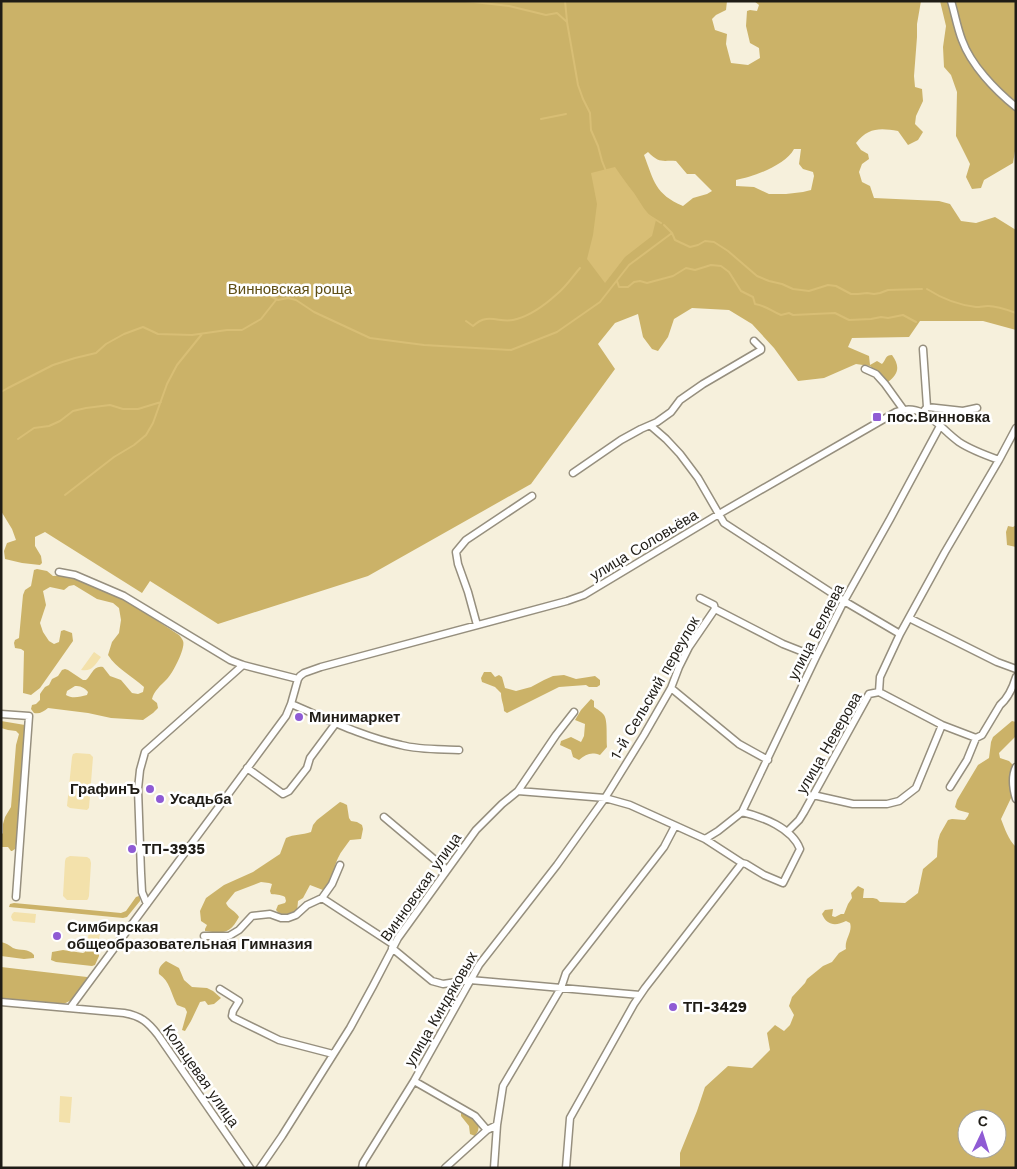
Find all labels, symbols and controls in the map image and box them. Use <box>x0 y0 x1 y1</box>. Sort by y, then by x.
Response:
park label: Винновская роща <box>228 280 353 298</box>
place label: пос.Винновка <box>887 408 991 426</box>
marker: пос.Винновка <box>871 411 883 423</box>
street label: улица Соловьёва <box>587 505 702 584</box>
street label: улица Беляева <box>784 580 848 683</box>
street label: 1-й Сельский переулок <box>607 613 704 763</box>
street label: улица Неверова <box>793 688 866 797</box>
place label: Минимаркет <box>309 708 400 726</box>
marker: Минимаркет <box>293 711 305 723</box>
place label: ГрафинЪ <box>70 780 140 798</box>
marker: ГрафинЪ <box>144 783 156 795</box>
place label: Усадьба <box>170 790 232 808</box>
marker: Усадьба <box>154 793 166 805</box>
street label: Винновская улица <box>377 829 466 945</box>
place label: ТП-3935 <box>142 840 205 858</box>
marker: ТП-3935 <box>126 843 138 855</box>
place label: Симбирская общеобразовательная Гимназия <box>67 918 313 953</box>
marker: Симбирская общеобразовательная Гимназия <box>51 930 63 942</box>
street label: улица Киндяковых <box>401 948 482 1070</box>
place label: ТП-3429 <box>683 998 747 1016</box>
marker: ТП-3429 <box>667 1001 679 1013</box>
street label: Кольцевая улица <box>159 1021 243 1131</box>
north arrow <box>957 1109 1007 1159</box>
text: С <box>977 1113 989 1129</box>

